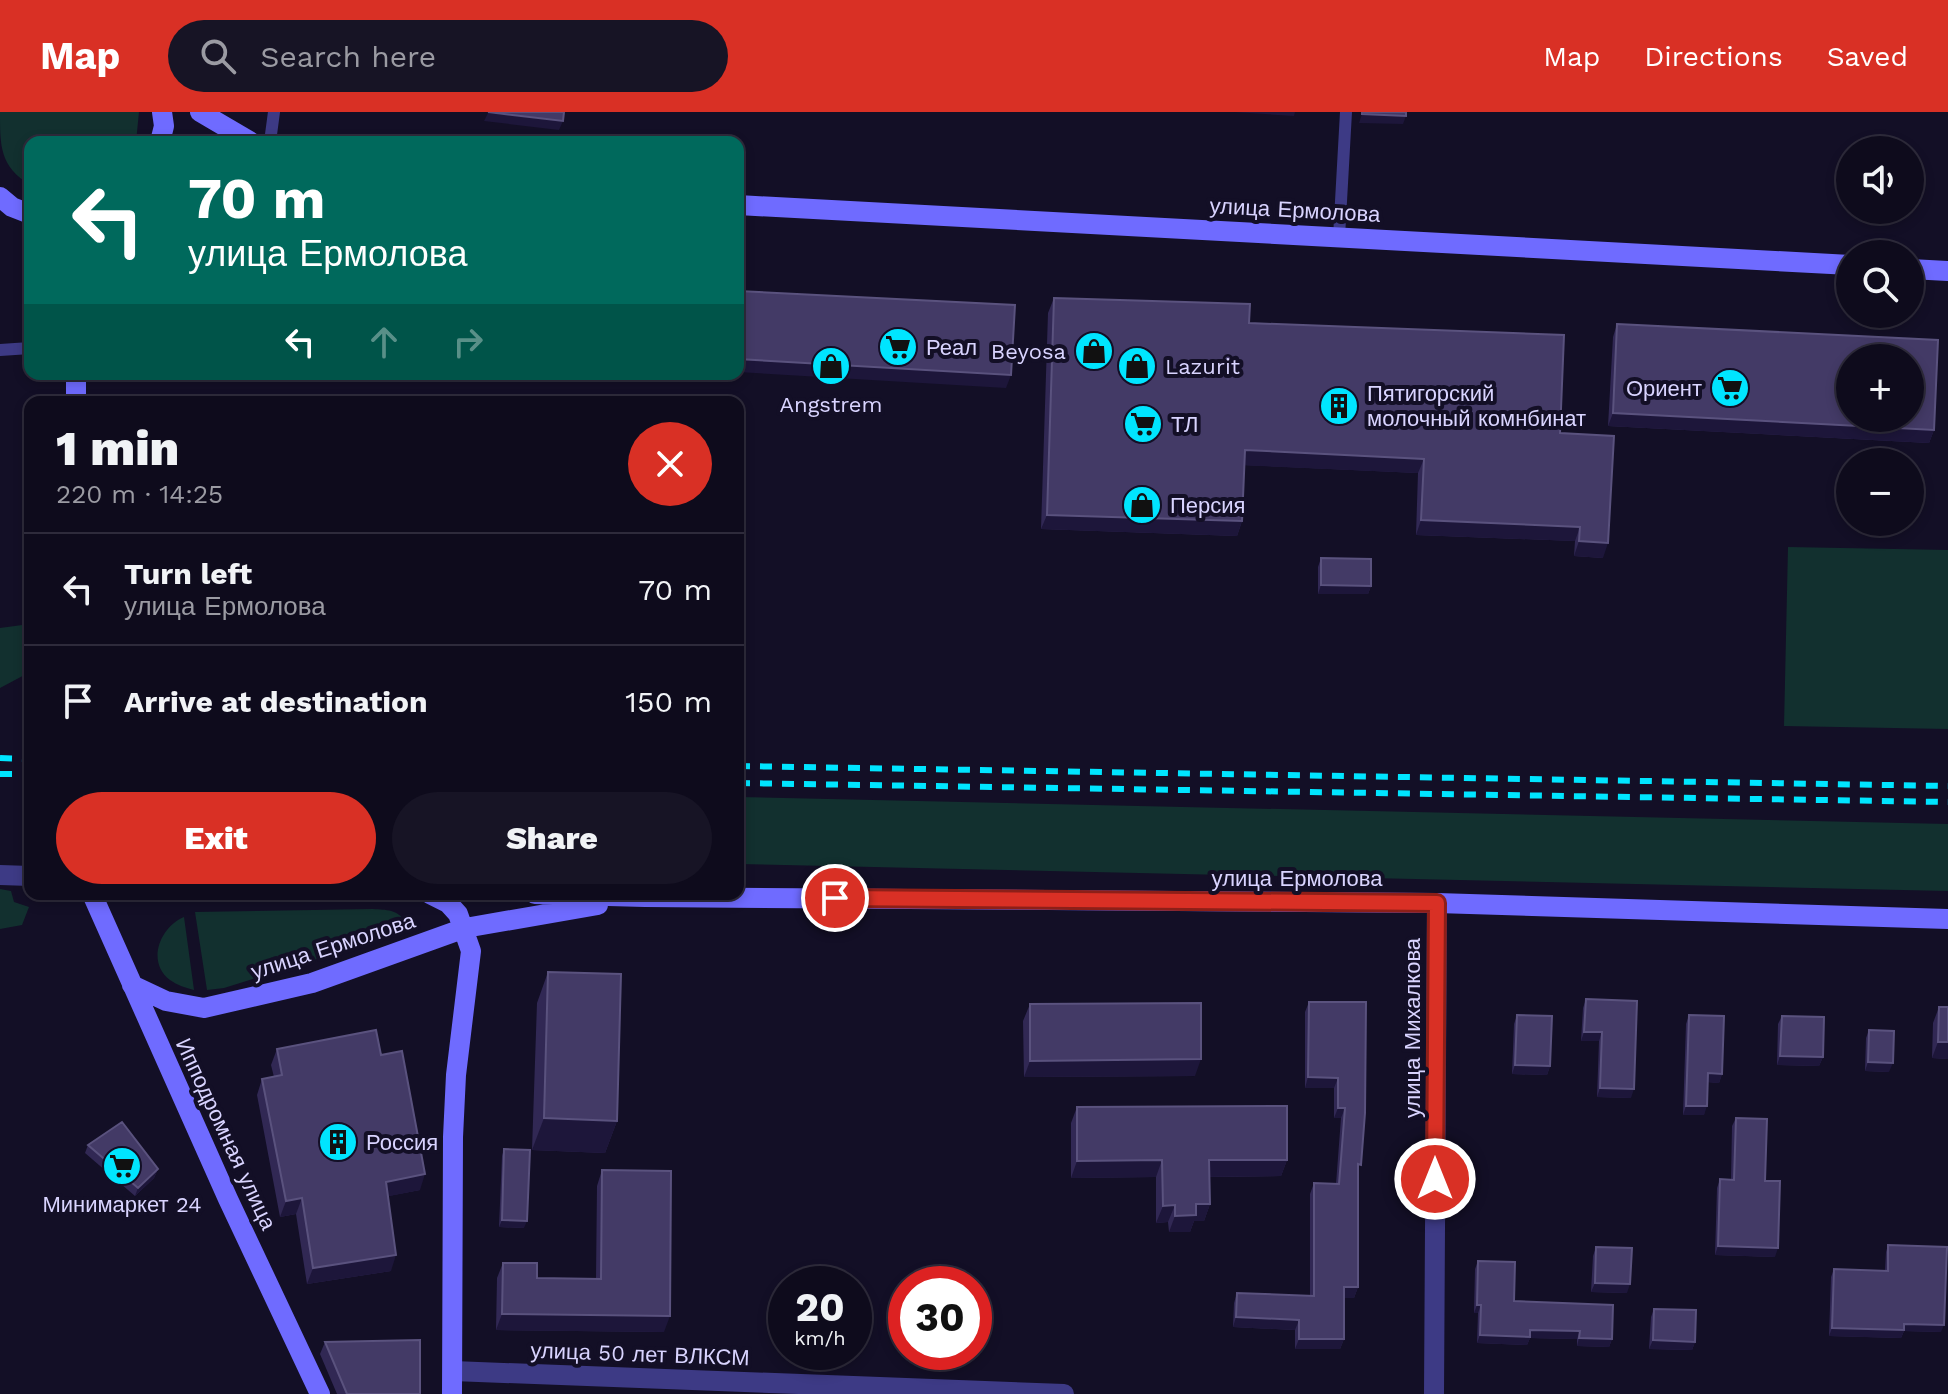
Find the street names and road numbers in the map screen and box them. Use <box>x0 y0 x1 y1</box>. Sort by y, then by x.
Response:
street label: улица Ермолова <box>1209 193 1382 227</box>
street label: улица Ермолова <box>1212 866 1383 891</box>
street label: улица Ермолова <box>248 907 419 984</box>
street label: улица Михалкова <box>1400 937 1425 1118</box>
street label: Ипподромная улица <box>171 1034 282 1234</box>
street label: улица 50 лет ВЛКСМ <box>530 1338 750 1370</box>

